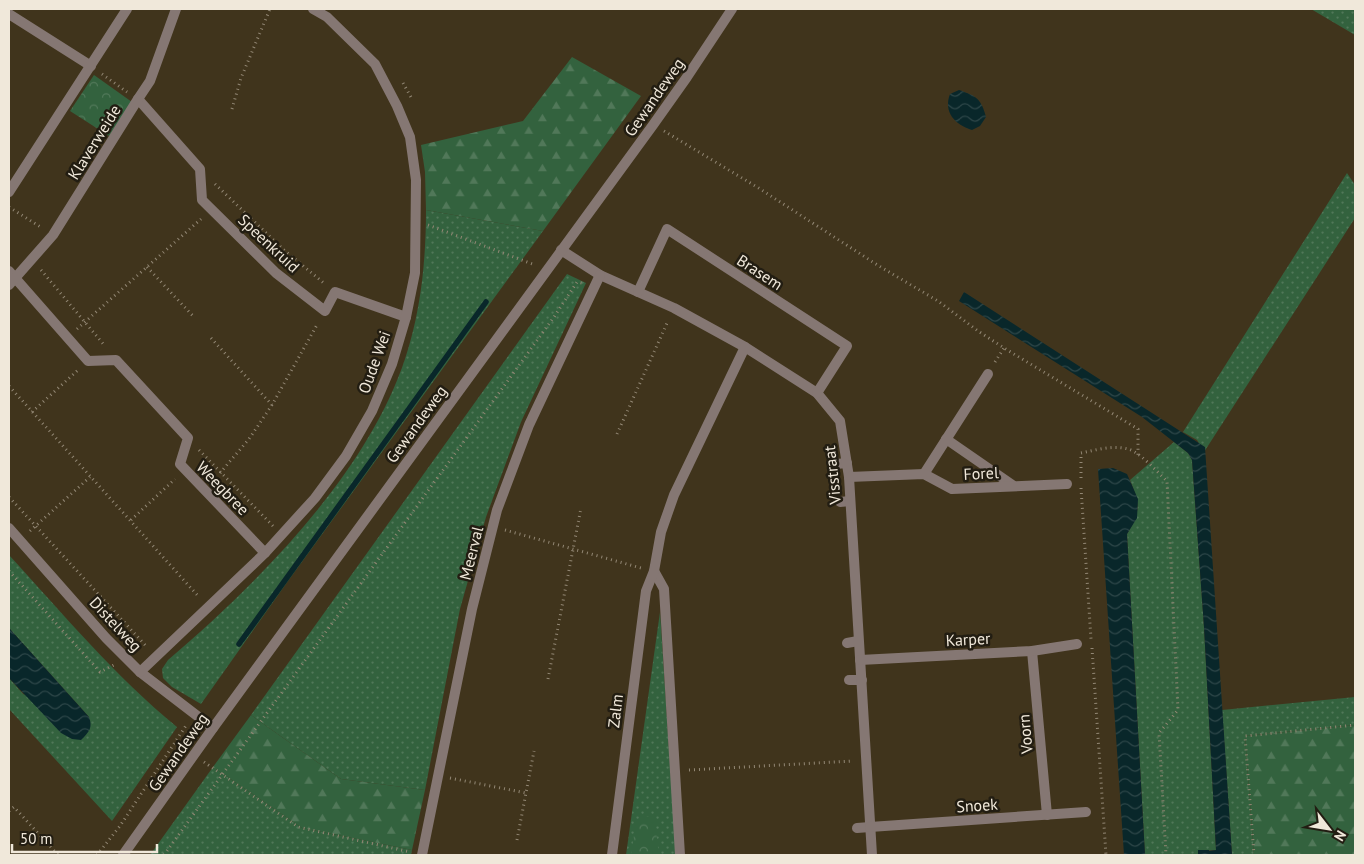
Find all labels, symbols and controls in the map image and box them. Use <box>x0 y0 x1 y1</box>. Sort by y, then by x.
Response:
street label: Gewandeweg <box>620 54 688 140</box>
street label: Klaverweide <box>63 101 125 183</box>
street label: Speenkruid <box>234 210 304 276</box>
street label: Brasem <box>733 250 787 294</box>
street label: Oude Wei <box>353 328 395 396</box>
street label: Gewandeweg <box>381 381 451 467</box>
street label: Visstraat <box>819 444 845 506</box>
street label: Weegbree <box>192 457 254 519</box>
street label: Forel <box>963 462 999 484</box>
street label: Meerval <box>455 524 487 582</box>
street label: Distelweg <box>86 592 146 656</box>
street label: Karper <box>945 628 992 650</box>
street label: Zalm <box>603 693 627 729</box>
street label: Gewandeweg <box>144 709 212 795</box>
street label: Voorn <box>1013 713 1037 756</box>
street label: Snoek <box>956 794 999 816</box>
north arrow <box>1304 804 1354 854</box>
scale bar <box>12 822 158 854</box>
text: N <box>1330 827 1350 844</box>
text: 50 m <box>20 829 53 848</box>

